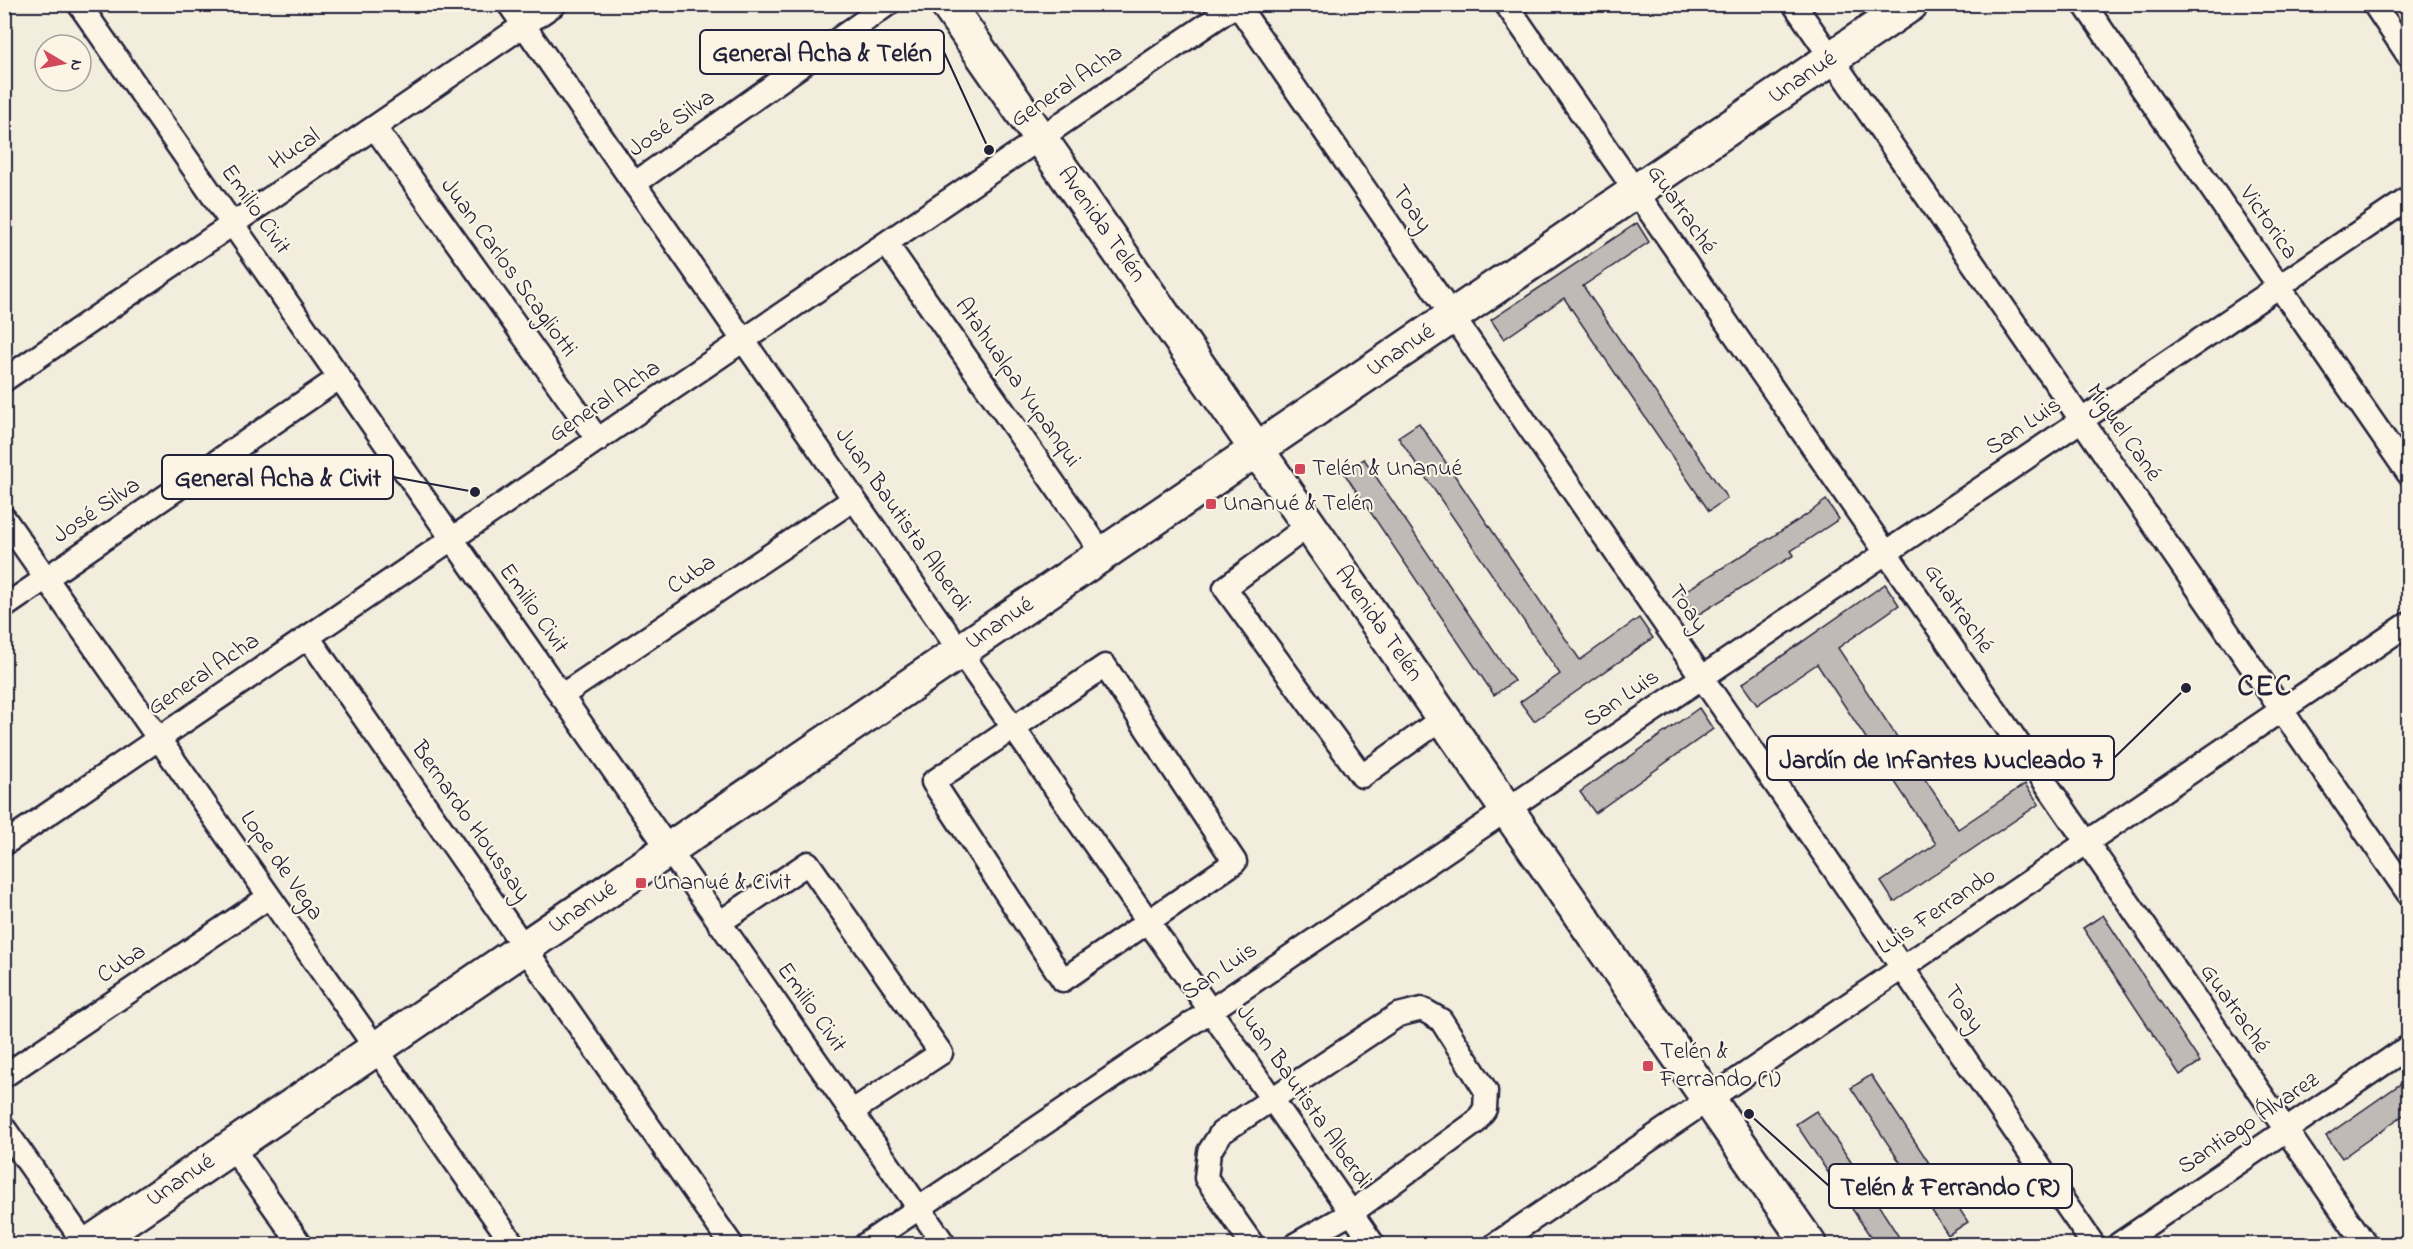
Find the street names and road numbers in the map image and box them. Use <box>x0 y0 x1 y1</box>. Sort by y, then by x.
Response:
street label: General Acha <box>1004 37 1130 137</box>
street label: Unanué <box>1762 42 1845 114</box>
street label: José Silva <box>621 81 723 167</box>
street label: Hucal <box>262 120 328 180</box>
street label: Emilio Civit <box>211 158 299 262</box>
street label: Guatraché <box>1637 158 1725 262</box>
street label: Avenida Telén <box>1048 160 1154 290</box>
street label: Juan Carlos Scagliotti <box>431 171 585 365</box>
street label: Toay <box>1381 178 1440 241</box>
street label: Victorica <box>2229 178 2306 267</box>
street label: Atahualpa Yupanqui <box>945 291 1089 475</box>
street label: Unanué <box>1360 315 1443 387</box>
street label: General Acha <box>542 352 668 452</box>
street label: Miguel Cané <box>2076 377 2170 489</box>
street label: San Luis <box>1979 389 2069 465</box>
street label: Juan Bautista Alberdi <box>825 421 979 619</box>
street label: José Silva <box>46 469 148 553</box>
street label: Cuba <box>660 546 724 604</box>
street label: Emilio Civit <box>489 557 577 661</box>
street label: Guatraché <box>1914 557 2002 661</box>
street label: Avenida Telén <box>1325 559 1431 689</box>
street label: Toay <box>1657 578 1716 641</box>
street label: Unanué <box>959 588 1042 660</box>
street label: General Acha <box>141 625 267 725</box>
street label: San Luis <box>1577 661 1667 737</box>
street label: Bernardo Houssay <box>400 734 539 910</box>
street label: Lope de Vega <box>230 804 332 928</box>
street label: Luis Ferrando <box>1870 859 2004 965</box>
street label: Unanué <box>542 872 625 944</box>
street label: San Luis <box>1175 934 1265 1010</box>
street label: Cuba <box>90 935 154 993</box>
street label: Emilio Civit <box>767 956 855 1060</box>
street label: Guatraché <box>2190 957 2278 1061</box>
street label: Toay <box>1933 978 1992 1041</box>
street label: Juan Bautista Alberdi <box>1226 998 1380 1196</box>
street label: Santiago Álvarez <box>2171 1063 2328 1184</box>
street label: Unanué <box>140 1145 223 1217</box>

